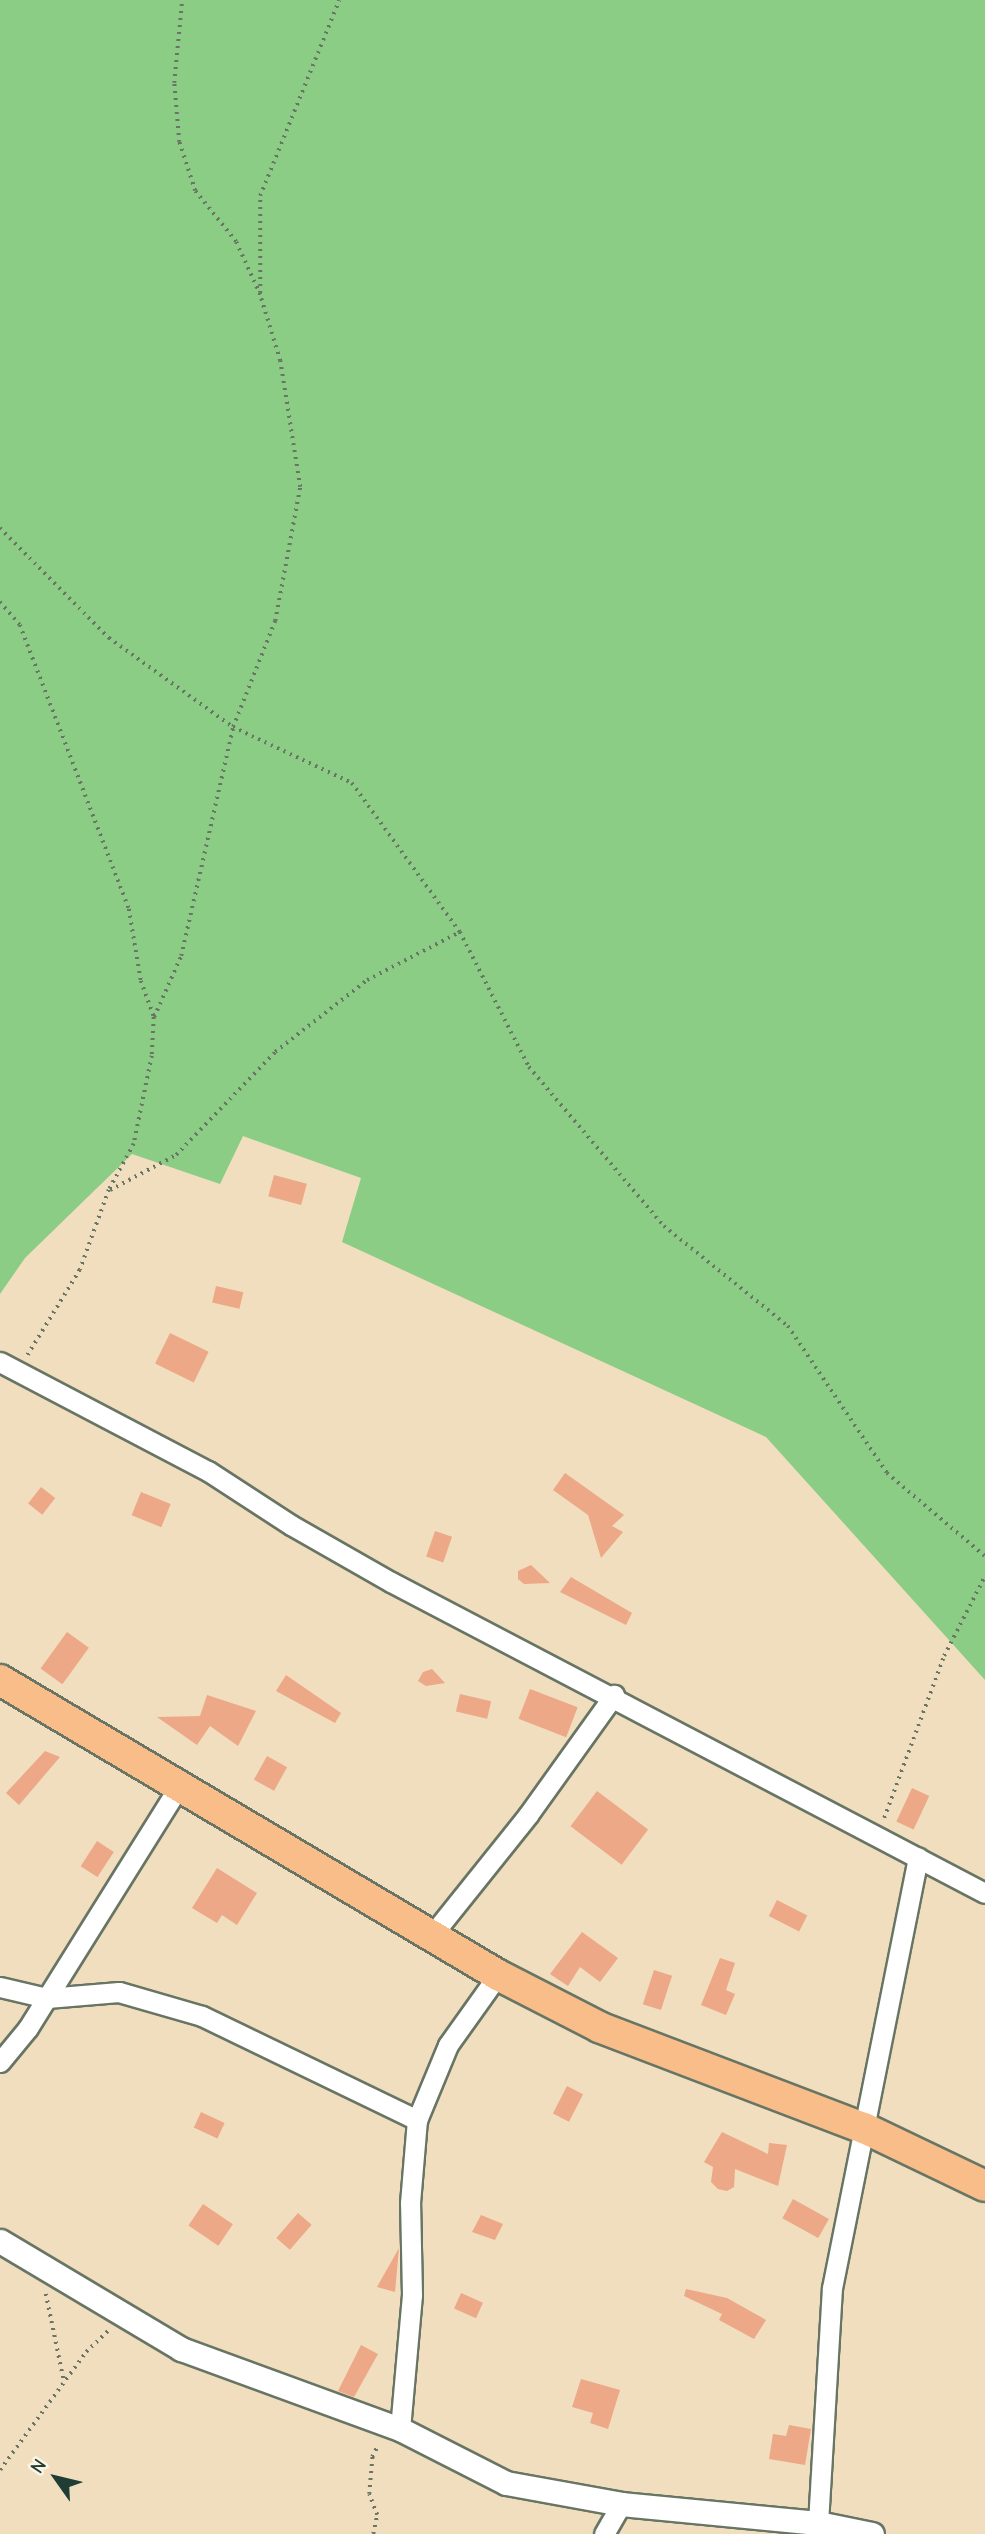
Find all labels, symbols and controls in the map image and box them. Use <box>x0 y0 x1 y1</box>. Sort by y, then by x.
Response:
north arrow <box>21 2443 91 2513</box>
text: N <box>26 2455 51 2478</box>

